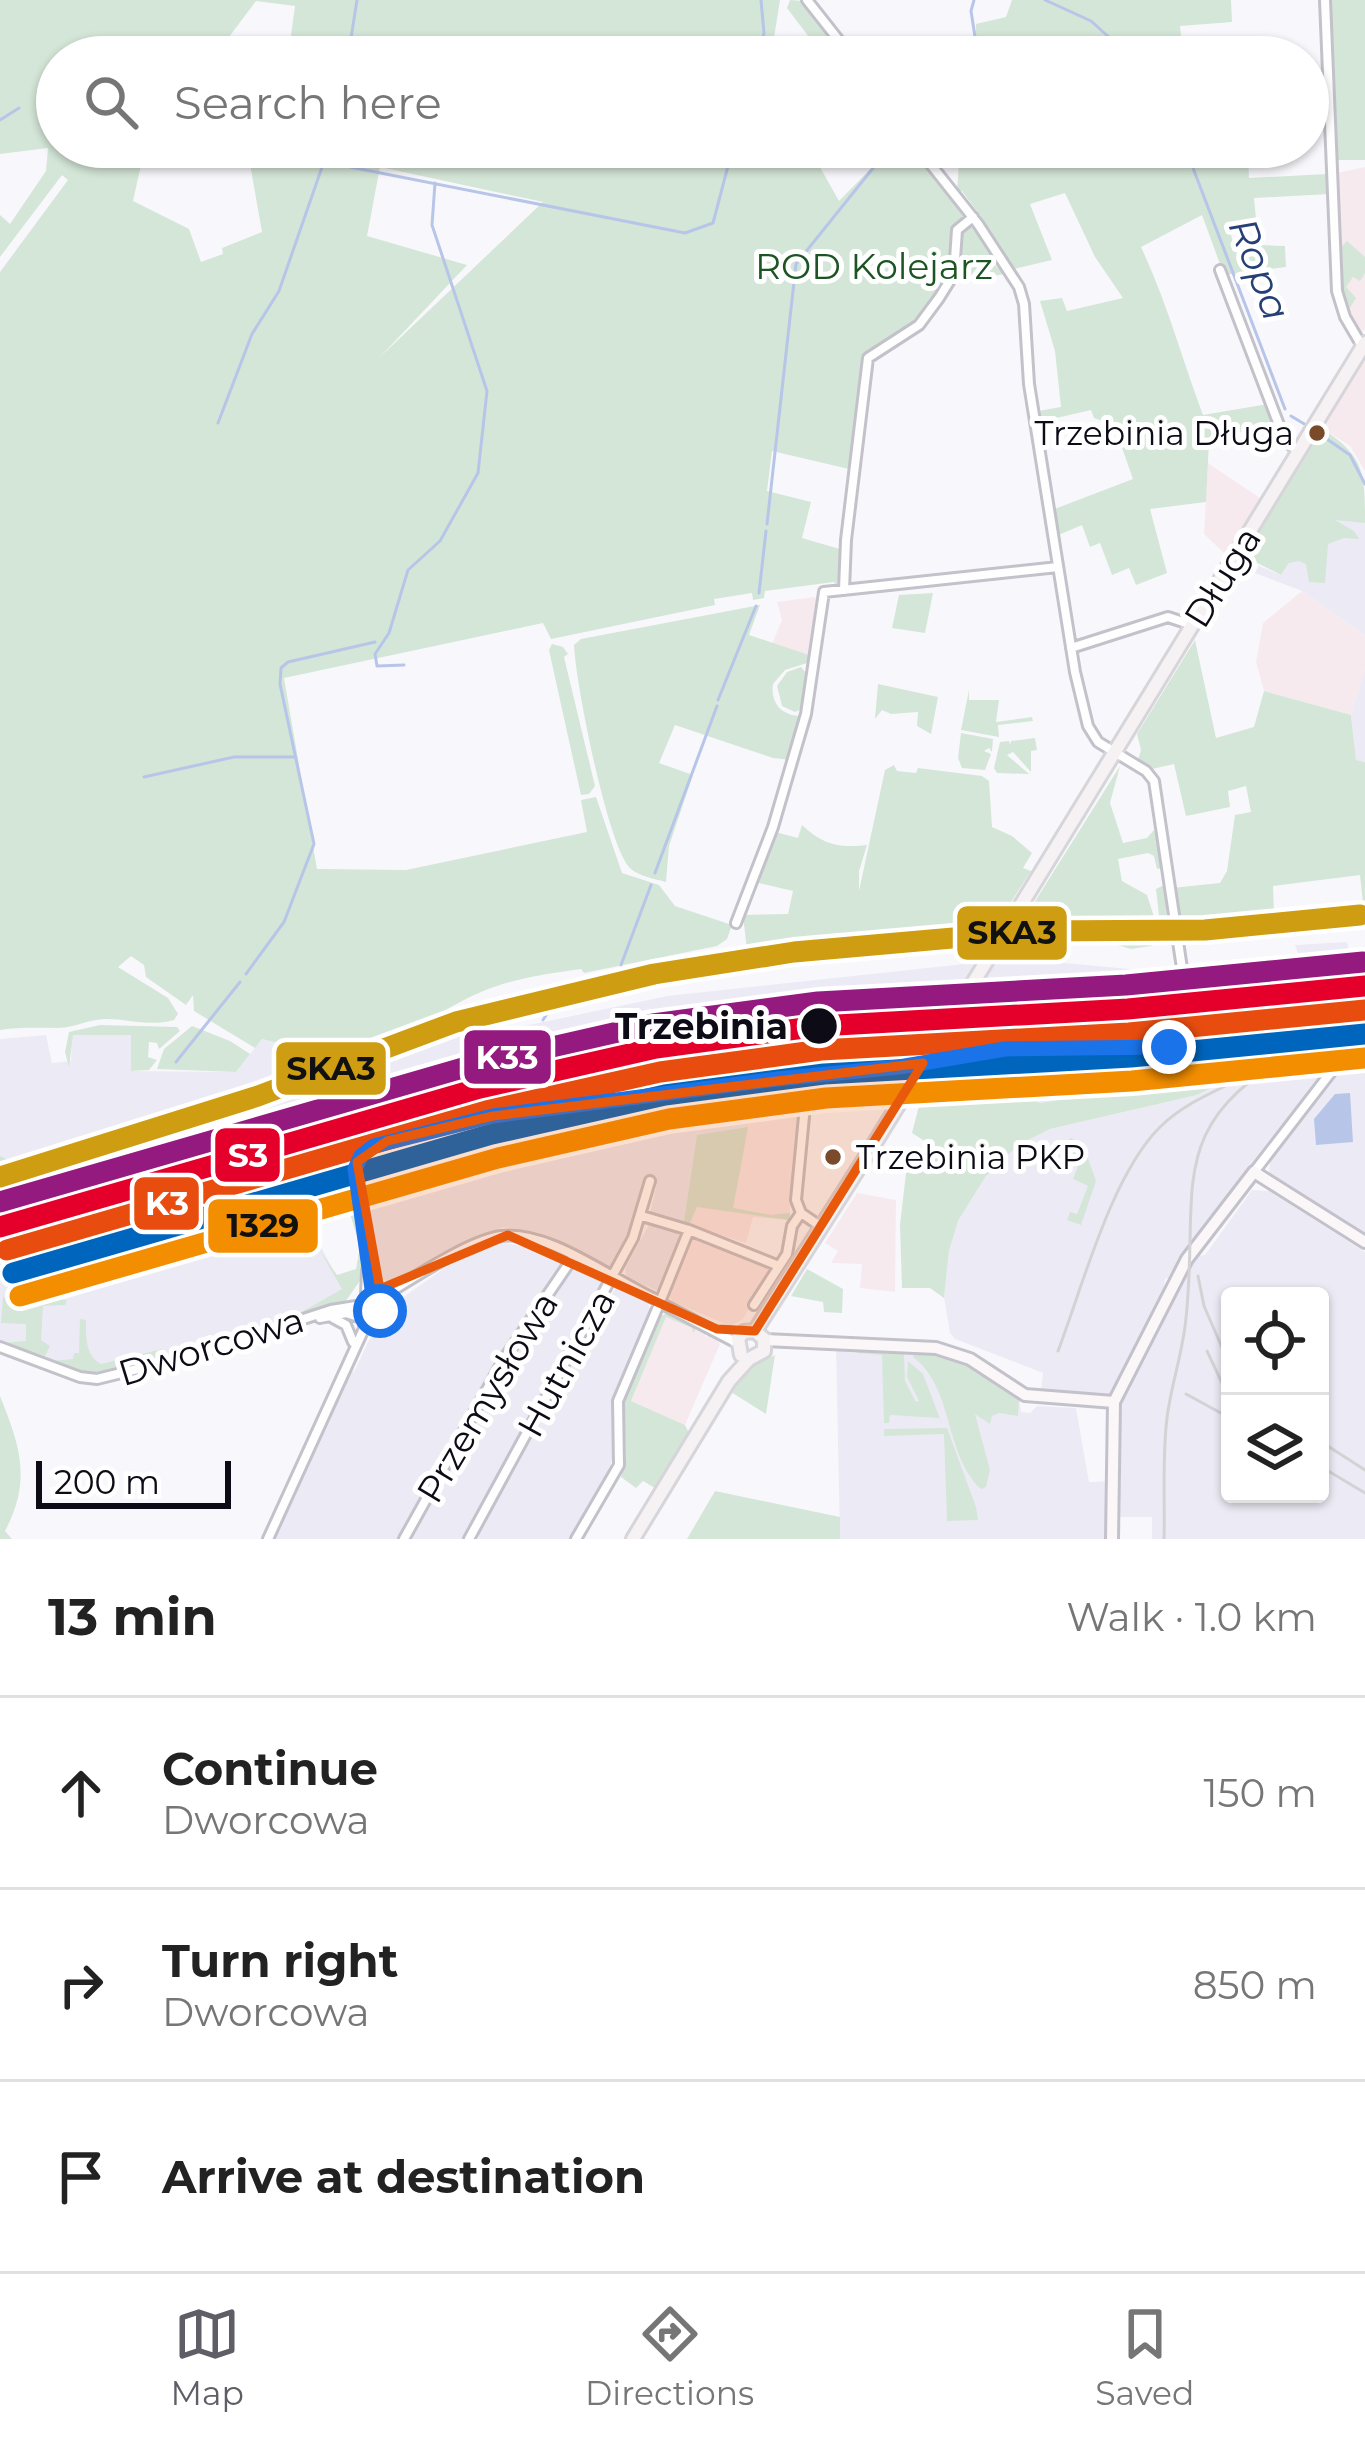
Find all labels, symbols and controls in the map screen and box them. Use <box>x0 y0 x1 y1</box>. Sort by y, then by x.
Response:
search box <box>36 36 1329 168</box>
icon: search <box>78 69 144 135</box>
text: Search here <box>174 75 442 130</box>
water label: Ropa <box>1219 211 1301 327</box>
park label: ROD Kolejarz <box>755 244 993 288</box>
place label: Trzebinia Długa <box>1035 413 1294 453</box>
marker: Trzebinia Długa <box>1306 422 1328 444</box>
street label: Długa <box>1174 519 1270 635</box>
line badge: SKA3 <box>955 904 1069 962</box>
text: SKA3 <box>967 912 1057 952</box>
place label: Trzebinia <box>615 1004 788 1048</box>
marker: Trzebinia <box>798 1005 840 1047</box>
route end <box>1142 1020 1196 1074</box>
line badge: K33 <box>462 1028 553 1086</box>
text: K33 <box>475 1037 539 1077</box>
line badge: SKA3 <box>274 1040 388 1097</box>
text: SKA3 <box>286 1048 376 1088</box>
line badge: S3 <box>213 1126 282 1184</box>
text: S3 <box>228 1135 268 1175</box>
place label: Trzebinia PKP <box>856 1137 1085 1177</box>
marker: Trzebinia PKP <box>822 1146 844 1168</box>
line badge: K3 <box>132 1175 201 1232</box>
text: K3 <box>145 1183 189 1223</box>
line badge: 1329 <box>206 1197 320 1255</box>
text: 1329 <box>227 1205 299 1245</box>
street label: Hutnicza <box>508 1282 624 1444</box>
route start <box>353 1284 407 1338</box>
street label: Przemysłowa <box>407 1284 567 1510</box>
map controls <box>1221 1287 1329 1503</box>
button: locate <box>1221 1287 1329 1395</box>
street label: Dworcowa <box>113 1297 309 1395</box>
button: layers <box>1221 1395 1329 1503</box>
scale bar <box>36 1455 231 1508</box>
text: 200 m <box>54 1462 160 1502</box>
text: 13 min <box>48 1586 217 1648</box>
text: Walk · 1.0 km <box>1066 1593 1317 1641</box>
text: Continue <box>162 1741 378 1796</box>
icon: ahead <box>48 1760 114 1826</box>
text: 150 m <box>1203 1769 1317 1817</box>
text: Dworcowa <box>162 1796 370 1844</box>
text: Turn right <box>162 1933 398 1988</box>
icon: right <box>48 1952 114 2018</box>
text: 850 m <box>1193 1961 1317 2009</box>
text: Dworcowa <box>162 1988 370 2036</box>
icon: arrive <box>48 2144 114 2210</box>
text: Arrive at destination <box>162 2149 645 2204</box>
tab: Map <box>171 2301 244 2413</box>
tab: Directions <box>585 2301 754 2413</box>
tab: Saved <box>1095 2301 1194 2413</box>

